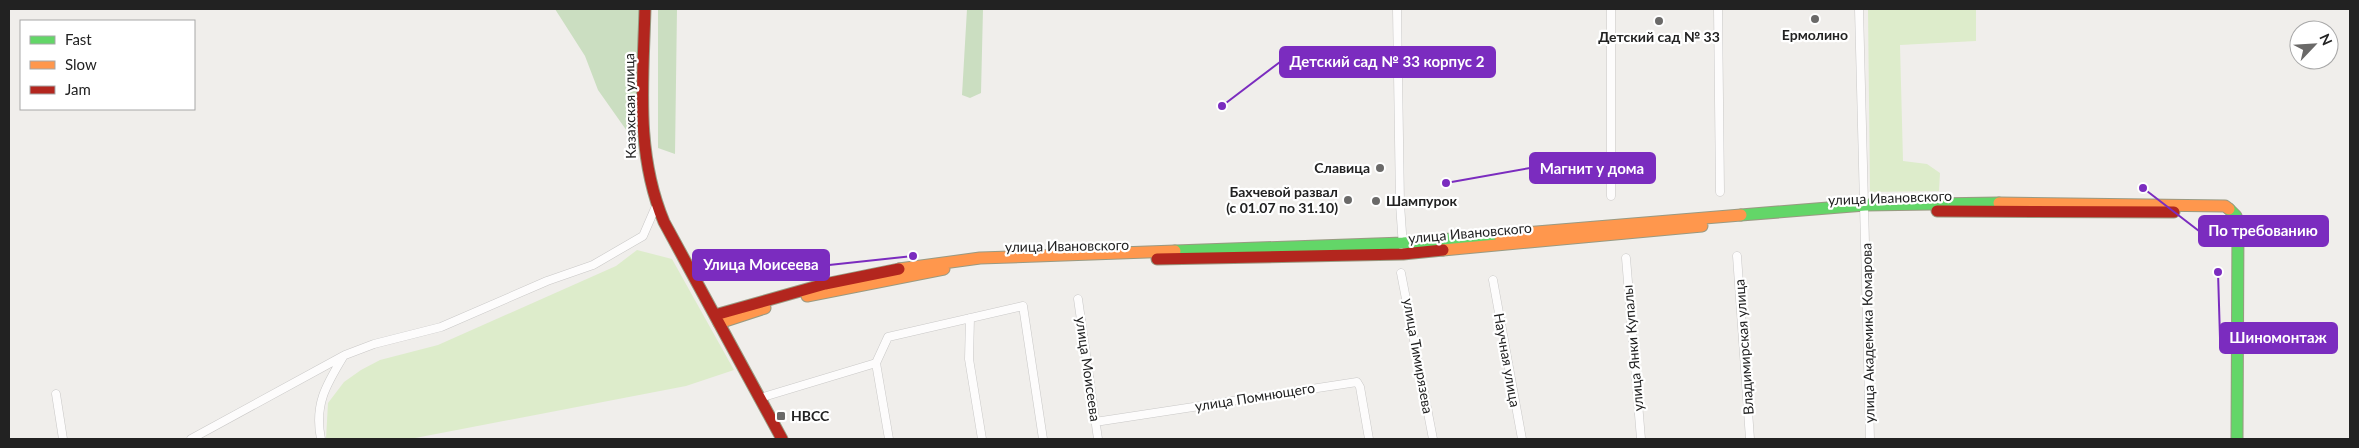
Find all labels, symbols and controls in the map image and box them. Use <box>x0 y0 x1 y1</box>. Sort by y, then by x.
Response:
marker: Ермолино <box>1809 13 1821 25</box>
marker: Детский сад № 33 <box>1653 15 1665 27</box>
legend <box>20 20 195 110</box>
north arrow <box>2289 20 2339 70</box>
place label: Ермолино <box>1782 26 1848 43</box>
place label: Детский сад № 33 <box>1598 28 1720 45</box>
text: Fast <box>65 30 92 48</box>
text: N <box>2316 31 2336 48</box>
callout: Детский сад № 33 корпус 2 <box>1280 47 1495 77</box>
text: Детский сад № 33 корпус 2 <box>1290 52 1485 70</box>
street label: Казахская улица <box>620 53 639 159</box>
text: Slow <box>65 55 97 73</box>
text: Jam <box>65 80 91 98</box>
callout: Магнит у дома <box>1530 153 1655 183</box>
place label: Славица <box>1314 159 1370 176</box>
text: Магнит у дома <box>1540 159 1644 177</box>
marker: Славица <box>1374 162 1386 174</box>
place label: Бахчевой развал (с 01.07 по 31.10) <box>1226 183 1338 216</box>
street label: улица Ивановского <box>1828 187 1952 208</box>
place label: Шампурок <box>1386 192 1457 209</box>
marker: Бахчевой развал (с 01.07 по 31.10) <box>1342 194 1354 206</box>
marker: Шампурок <box>1370 195 1382 207</box>
callout: По требованию <box>2199 216 2328 246</box>
street label: улица Ивановского <box>1407 219 1533 246</box>
text: По требованию <box>2208 221 2318 239</box>
street label: улица Ивановского <box>1005 236 1129 255</box>
street label: улица Академика Комарова <box>1857 243 1878 423</box>
callout: Улица Моисеева <box>693 250 829 280</box>
text: Улица Моисеева <box>702 255 819 273</box>
street label: Владимирская улица <box>1730 279 1757 415</box>
street label: улица Янки Купалы <box>1619 284 1646 412</box>
street label: улица Тимирязева <box>1400 297 1437 415</box>
street label: Научная улица <box>1491 312 1524 408</box>
street label: улица Моисеева <box>1073 315 1104 423</box>
callout: Шиномонтаж <box>2220 323 2337 353</box>
text: Шиномонтаж <box>2229 328 2327 346</box>
street label: улица Помнющего <box>1194 379 1316 414</box>
place label: НВСС <box>791 407 830 424</box>
marker: НВСС <box>775 410 787 422</box>

